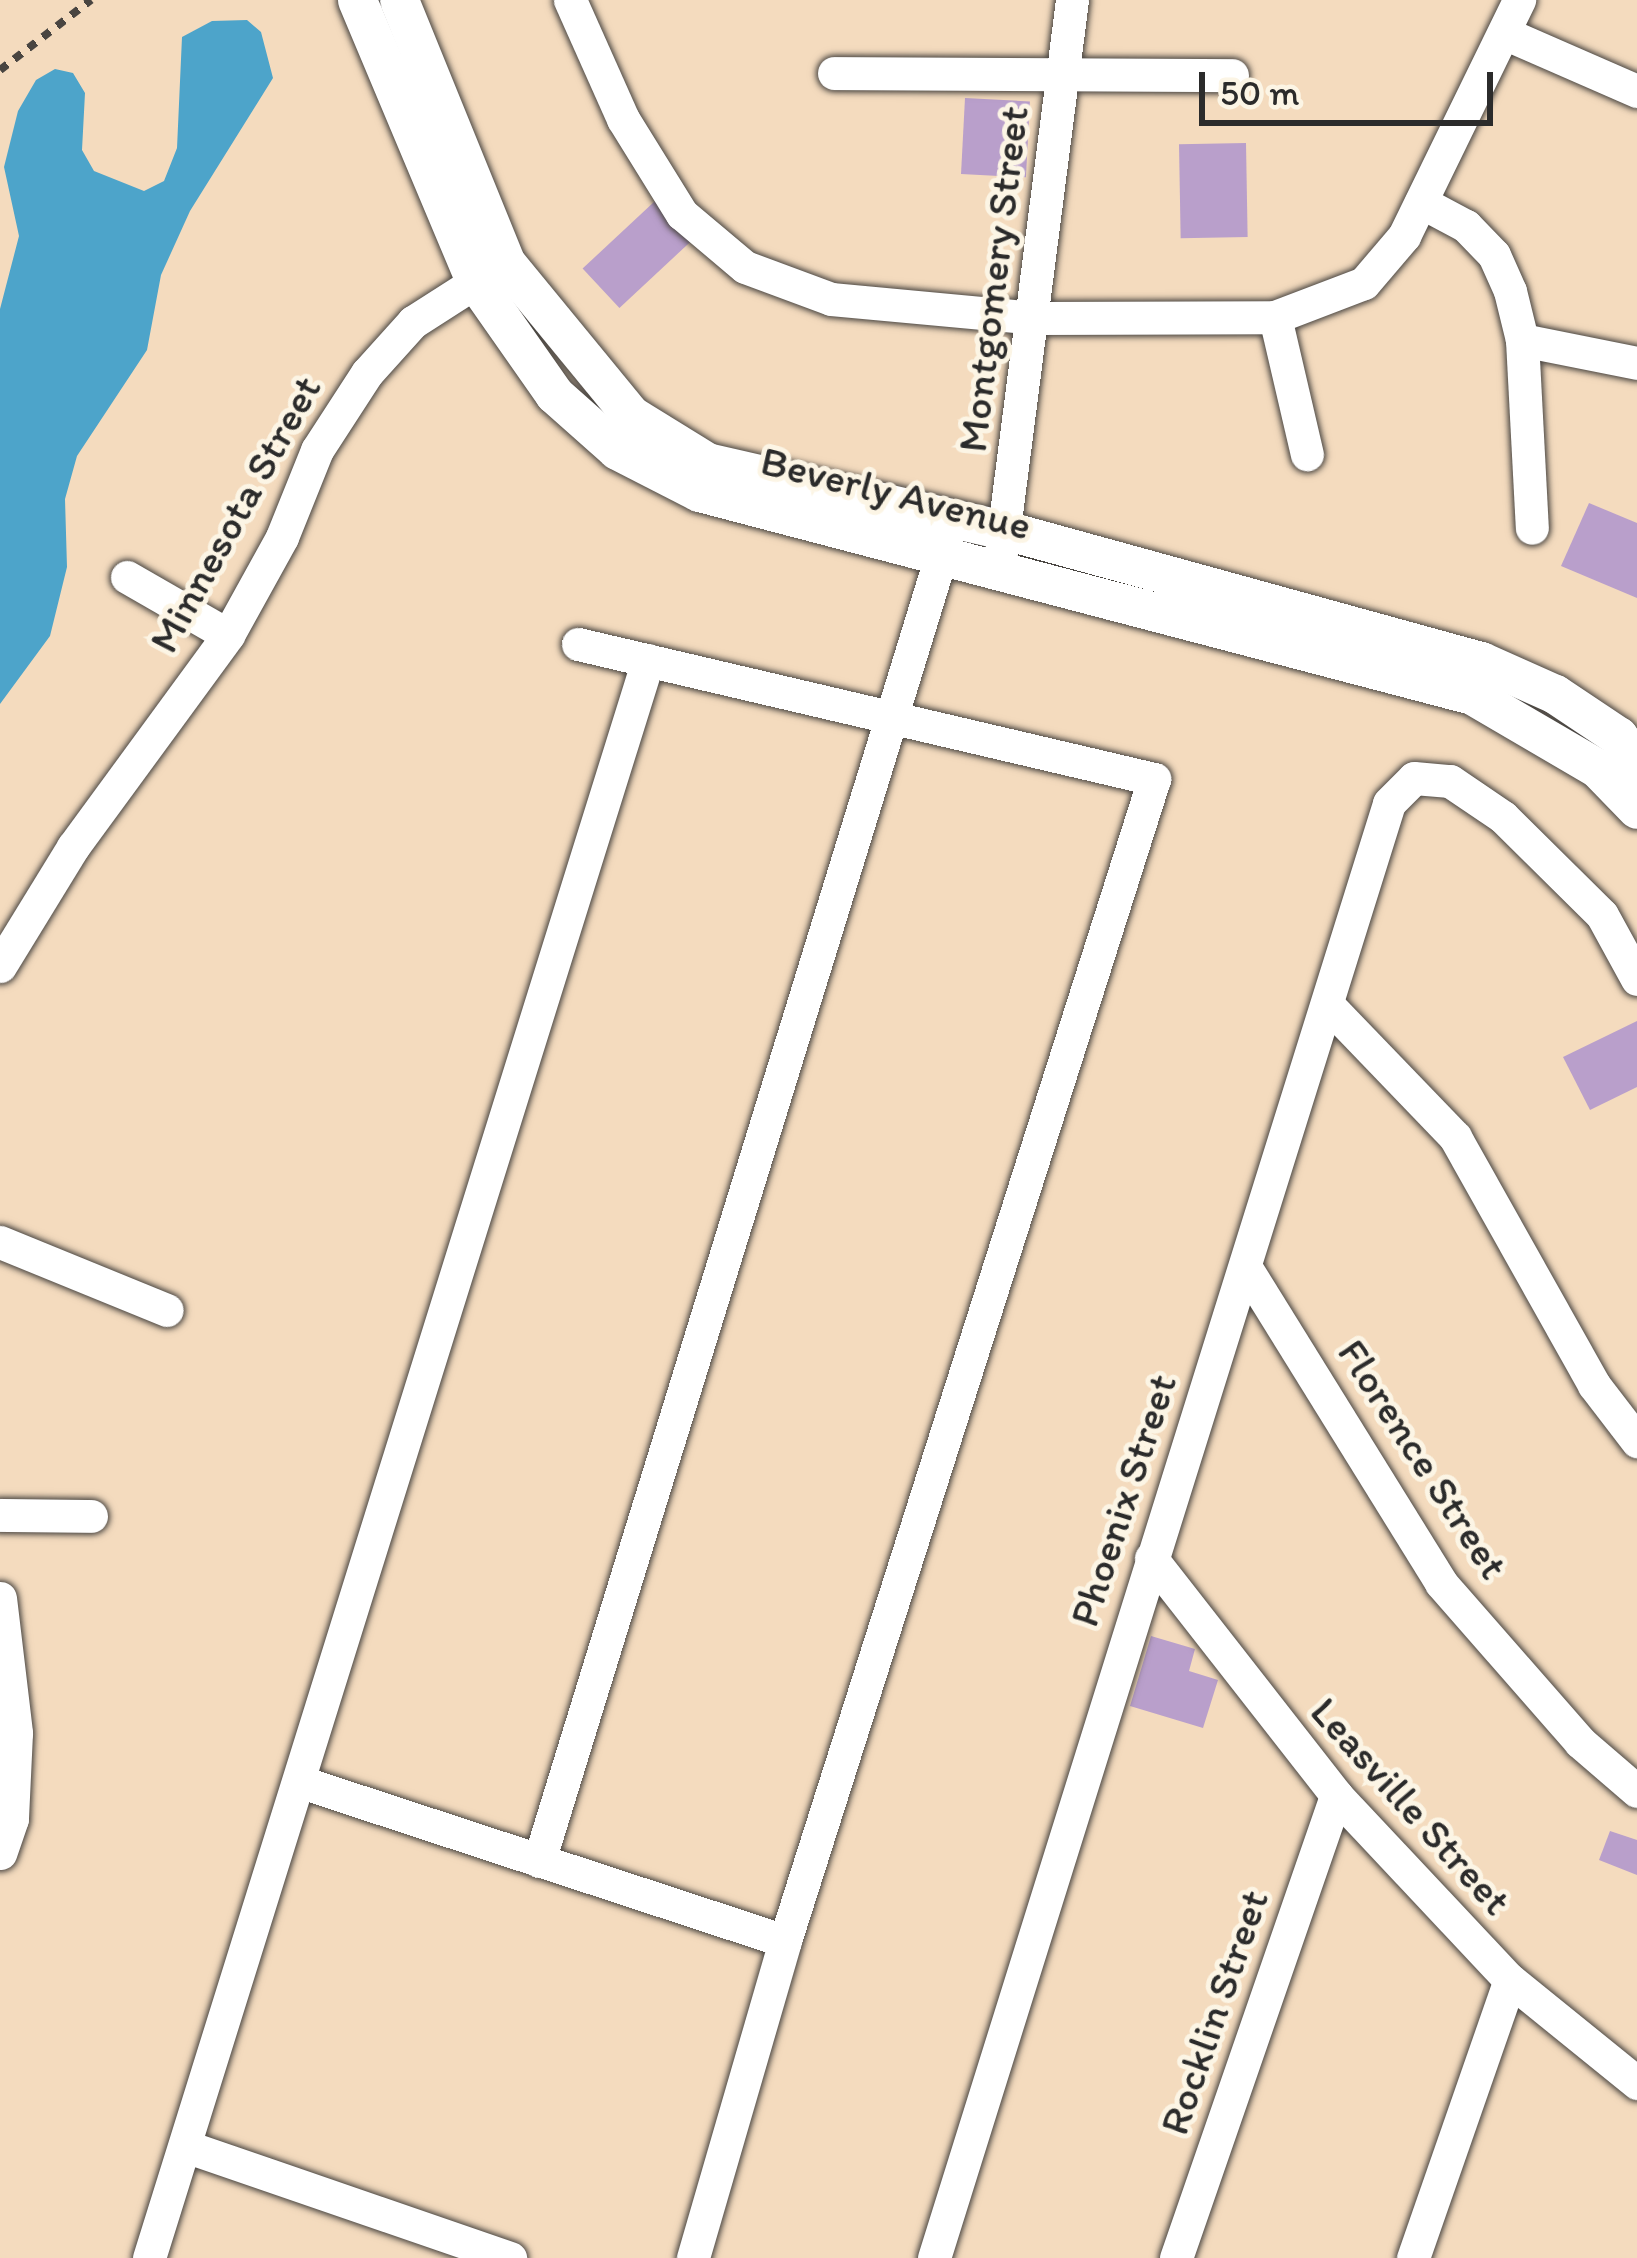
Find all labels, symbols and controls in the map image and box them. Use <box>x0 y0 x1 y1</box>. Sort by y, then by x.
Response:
scale bar <box>1205 48 1499 122</box>
text: 50 m <box>1220 71 1299 114</box>
street label: Montgomery Street <box>947 103 1039 455</box>
street label: Minnesota Street <box>138 367 332 661</box>
street label: Beverly Avenue <box>757 435 1035 551</box>
street label: Florence Street <box>1327 1330 1519 1588</box>
street label: Phoenix Street <box>1059 1367 1187 1633</box>
street label: Leasville Street <box>1300 1687 1522 1925</box>
street label: Rocklin Street <box>1149 1883 1279 2141</box>

